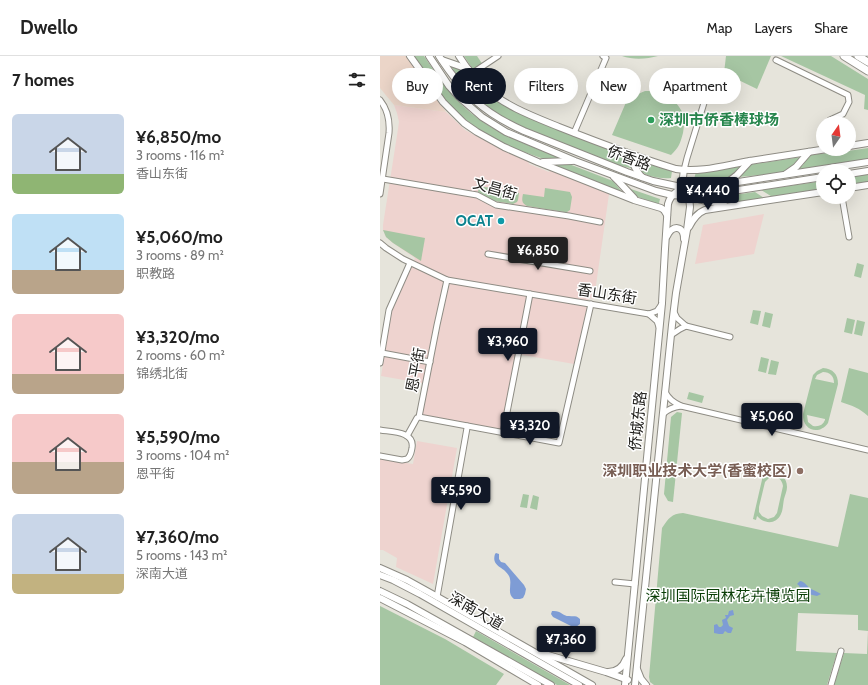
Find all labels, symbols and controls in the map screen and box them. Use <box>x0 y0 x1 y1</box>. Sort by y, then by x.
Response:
text: Dwello <box>20 16 78 39</box>
text: Map <box>707 19 732 37</box>
text: Layers <box>754 19 792 37</box>
text: Share <box>814 19 848 37</box>
chip: Buy <box>392 68 443 104</box>
chip: Rent <box>451 68 506 104</box>
chip: Filters <box>514 68 578 104</box>
chip: New <box>586 68 641 104</box>
chip: Apartment <box>649 68 741 104</box>
icon: filters <box>346 69 368 91</box>
text: 7 homes <box>12 70 74 90</box>
place label: 深圳市侨香棒球场 <box>659 111 779 129</box>
marker: 深圳市侨香棒球场 <box>646 115 656 125</box>
north arrow <box>816 116 856 156</box>
map controls <box>816 116 856 204</box>
text: ¥6,850/mo <box>136 127 221 147</box>
icon: home <box>44 130 92 178</box>
street label: 侨香路 <box>605 142 653 174</box>
text: 3 rooms · 116 m² <box>136 147 224 163</box>
button: locate <box>816 164 856 204</box>
text: 香山东街 <box>136 165 188 181</box>
street label: 文昌街 <box>471 174 519 204</box>
pin: ¥4,440 <box>675 177 741 211</box>
text: ¥4,440 <box>686 182 730 198</box>
place label: OCAT <box>456 212 494 230</box>
marker: OCAT <box>496 216 506 226</box>
text: ¥5,060/mo <box>136 227 223 247</box>
icon: home <box>44 230 92 278</box>
pin: ¥6,850 <box>505 237 571 271</box>
text: ¥6,850 <box>517 242 559 258</box>
text: 3 rooms · 89 m² <box>136 247 224 263</box>
text: 职教路 <box>136 265 175 281</box>
street label: 香山东街 <box>576 280 638 308</box>
text: ¥3,320/mo <box>136 327 219 347</box>
pin: ¥3,960 <box>475 328 541 362</box>
icon: home <box>44 330 92 378</box>
text: ¥3,960 <box>487 333 529 349</box>
street label: 恩平街 <box>403 346 429 394</box>
text: 2 rooms · 60 m² <box>136 347 225 363</box>
text: 锦绣北街 <box>136 365 188 381</box>
street label: 侨城东路 <box>626 390 650 452</box>
pin: ¥5,060 <box>739 403 805 437</box>
text: ¥5,060 <box>750 408 794 424</box>
pin: ¥3,320 <box>497 412 563 446</box>
text: ¥3,320 <box>510 417 550 433</box>
text: ¥5,590/mo <box>136 427 220 447</box>
icon: home <box>44 430 92 478</box>
text: 3 rooms · 104 m² <box>136 447 229 463</box>
place label: 深圳职业技术大学(香蜜校区) <box>602 462 792 480</box>
text: 恩平街 <box>136 465 175 481</box>
marker: 深圳职业技术大学(香蜜校区) <box>795 466 805 476</box>
pin: ¥5,590 <box>428 477 494 511</box>
text: ¥5,590 <box>440 482 482 498</box>
text: ¥7,360/mo <box>136 527 219 547</box>
icon: home <box>44 530 92 578</box>
text: 5 rooms · 143 m² <box>136 547 227 563</box>
text: 深南大道 <box>136 565 188 581</box>
park label: 深圳国际园林花卉博览园 <box>645 587 811 605</box>
street label: 深南大道 <box>446 588 506 634</box>
pin: ¥7,360 <box>533 626 599 660</box>
text: ¥7,360 <box>546 631 586 647</box>

